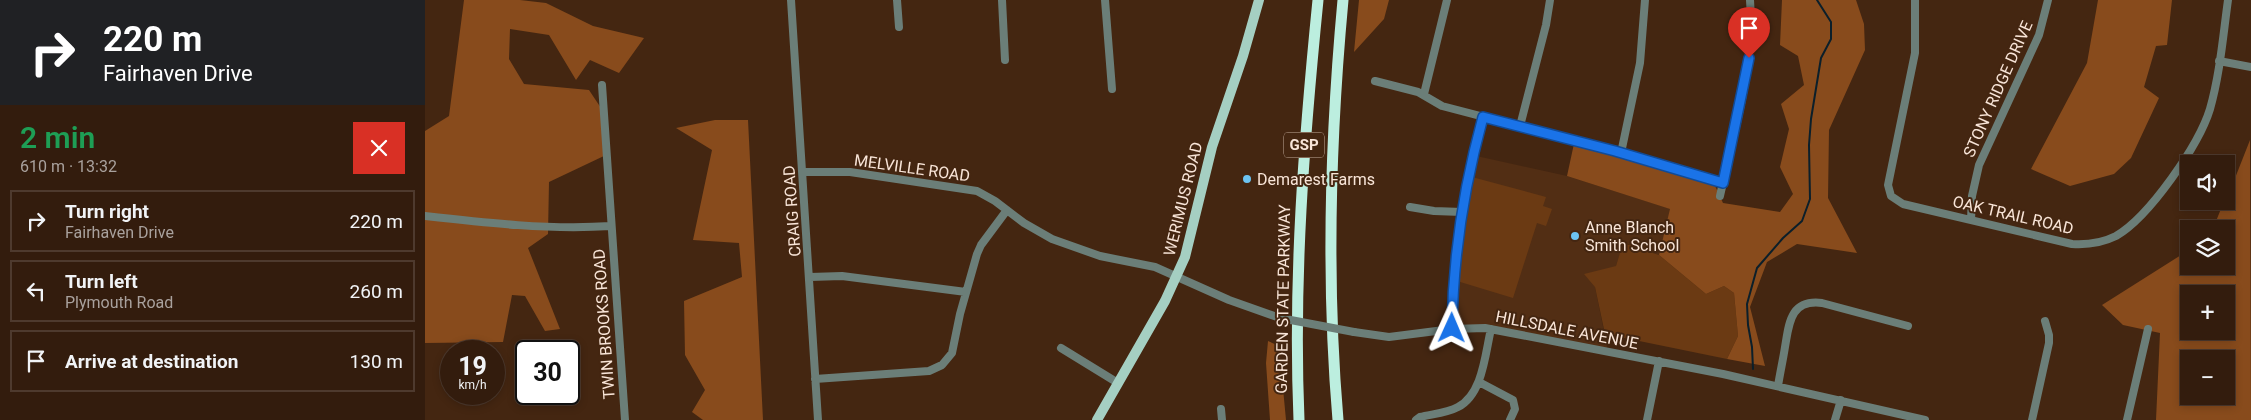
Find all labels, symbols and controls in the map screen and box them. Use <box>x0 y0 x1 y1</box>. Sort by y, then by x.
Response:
pin <box>1728 7 1770 58</box>
icon: arrive <box>1735 14 1763 42</box>
street label: STONY RIDGE DRIVE <box>1959 18 2037 160</box>
text: 220 m <box>103 19 202 60</box>
icon: right <box>20 20 85 85</box>
text: Fairhaven Drive <box>103 61 253 86</box>
text: 2 min <box>20 120 95 155</box>
button: close <box>353 122 405 174</box>
road number: GSP <box>1284 132 1324 158</box>
street label: WERIMUS ROAD <box>1160 140 1206 258</box>
street label: MELVILLE ROAD <box>853 150 971 186</box>
map controls <box>2180 155 2235 405</box>
button: sound <box>2180 155 2235 210</box>
text: 610 m · 13:32 <box>20 157 117 176</box>
street label: CRAIG ROAD <box>779 165 805 257</box>
place label: Demarest Farms <box>1257 170 1375 189</box>
marker: Demarest Farms <box>1241 173 1253 185</box>
street label: OAK TRAIL ROAD <box>1951 192 2075 238</box>
text: Turn right <box>65 200 149 223</box>
street label: GARDEN STATE PARKWAY <box>1272 204 1294 394</box>
icon: right <box>22 207 50 235</box>
text: 220 m <box>350 210 403 233</box>
place label: Anne Blanch Smith School <box>1585 218 1679 255</box>
button: layers <box>2180 220 2235 275</box>
text: Fairhaven Drive <box>65 223 174 242</box>
marker: Anne Blanch Smith School <box>1569 230 1581 242</box>
street label: TWIN BROOKS ROAD <box>589 248 619 400</box>
text: Turn left <box>65 270 138 293</box>
icon: left <box>22 277 50 305</box>
text: 260 m <box>350 280 403 303</box>
button: + <box>2180 285 2235 340</box>
text: Plymouth Road <box>65 293 173 312</box>
position arrow <box>1425 301 1477 353</box>
street label: HILLSDALE AVENUE <box>1494 307 1640 353</box>
speed limit sign: 30 <box>515 340 580 405</box>
icon: arrive <box>22 347 50 375</box>
text: Arrive at destination <box>65 350 238 373</box>
text: 130 m <box>350 350 403 373</box>
button: − <box>2180 350 2235 405</box>
text: 19 <box>458 352 487 381</box>
text: km/h <box>458 378 487 392</box>

